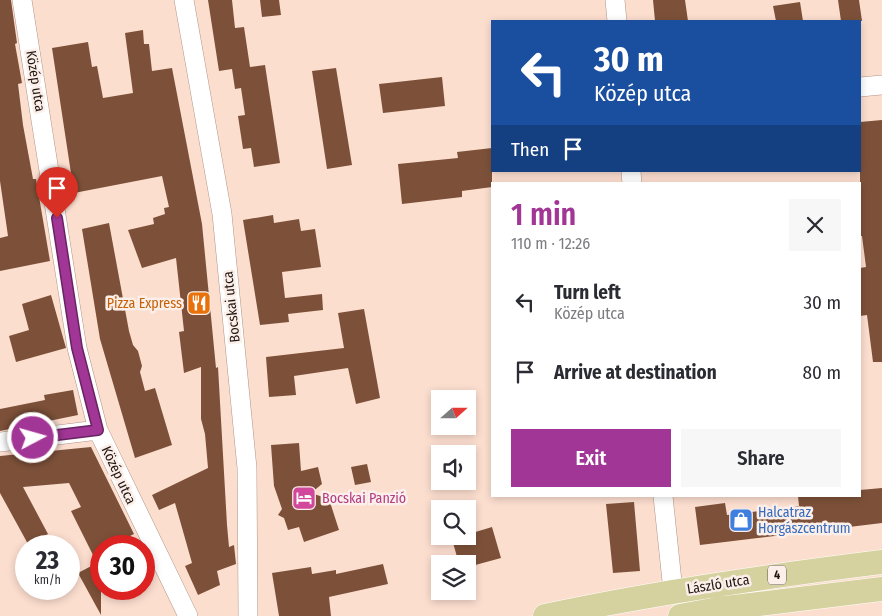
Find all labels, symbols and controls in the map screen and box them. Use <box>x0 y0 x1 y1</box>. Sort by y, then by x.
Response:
text: 30 m <box>594 38 664 80</box>
icon: left <box>511 40 576 105</box>
street label: Közép utca <box>22 49 49 113</box>
text: Közép utca <box>594 80 691 107</box>
icon: arrive <box>559 135 587 163</box>
text: Then <box>511 138 549 161</box>
pin <box>36 167 78 218</box>
icon: arrive <box>43 174 71 202</box>
text: 1 min <box>511 197 576 233</box>
button: close <box>789 199 841 251</box>
text: 110 m · 12:26 <box>511 234 590 253</box>
street label: Bocskai utca <box>219 270 244 343</box>
text: Turn left <box>554 281 621 304</box>
icon: left <box>511 288 539 316</box>
restaurant icon: Pizza Express <box>186 290 212 316</box>
text: 30 m <box>803 291 841 314</box>
place label: Pizza Express <box>107 295 182 312</box>
text: Közép utca <box>554 304 625 323</box>
icon: arrive <box>511 358 539 386</box>
text: Arrive at destination <box>554 361 717 384</box>
text: 80 m <box>803 361 841 384</box>
north arrow <box>431 390 476 435</box>
map controls <box>431 390 476 600</box>
position arrow <box>6 411 58 463</box>
button: Exit <box>511 429 671 487</box>
button: Share <box>681 429 841 487</box>
street label: Közép utca <box>98 444 139 507</box>
button: sound <box>431 445 476 490</box>
hotel icon: Bocskai Panzió <box>291 485 317 511</box>
place label: Bocskai Panzió <box>322 490 406 507</box>
button: search <box>431 500 476 545</box>
place label: Halcatraz Horgászcentrum <box>758 504 851 537</box>
shop icon: Halcatraz Horgászcentrum <box>728 507 754 533</box>
speed limit sign: 30 <box>90 535 155 600</box>
text: 23 <box>36 546 59 576</box>
button: layers <box>431 555 476 600</box>
road number: 4 <box>768 566 786 584</box>
street label: László utca <box>686 571 751 598</box>
text: km/h <box>34 573 61 587</box>

